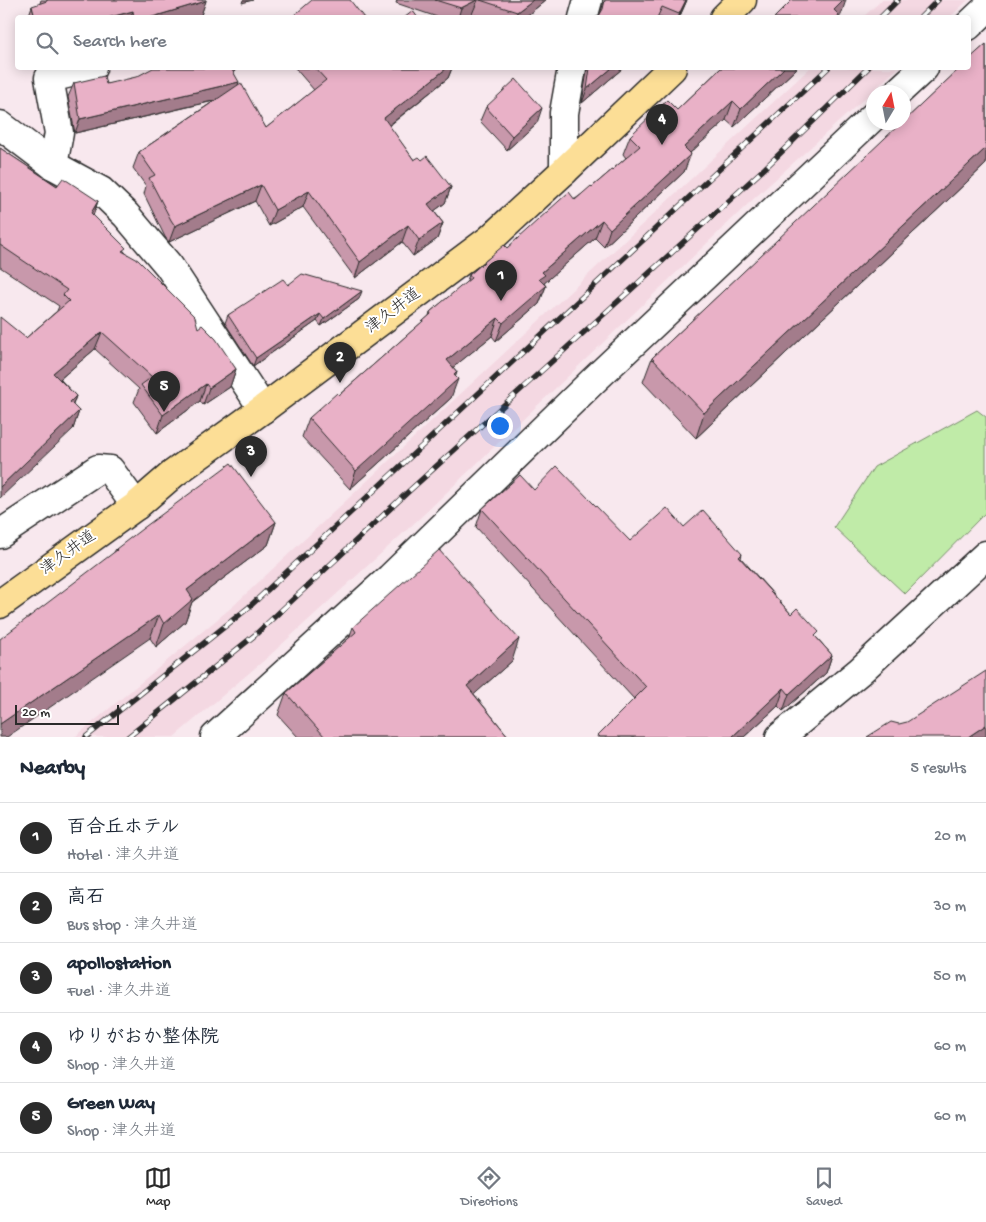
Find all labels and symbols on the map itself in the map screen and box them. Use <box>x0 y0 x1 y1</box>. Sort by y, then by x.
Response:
north arrow <box>866 85 911 130</box>
pin: 4 <box>646 104 678 145</box>
pin: 1 <box>485 260 517 301</box>
street label: 津久井道 <box>362 284 425 339</box>
pin: 2 <box>324 342 356 383</box>
pin: 5 <box>148 371 180 412</box>
your location <box>487 413 513 439</box>
pin: 3 <box>235 436 267 477</box>
street label: 津久井道 <box>36 526 100 580</box>
scale bar <box>15 702 119 725</box>

